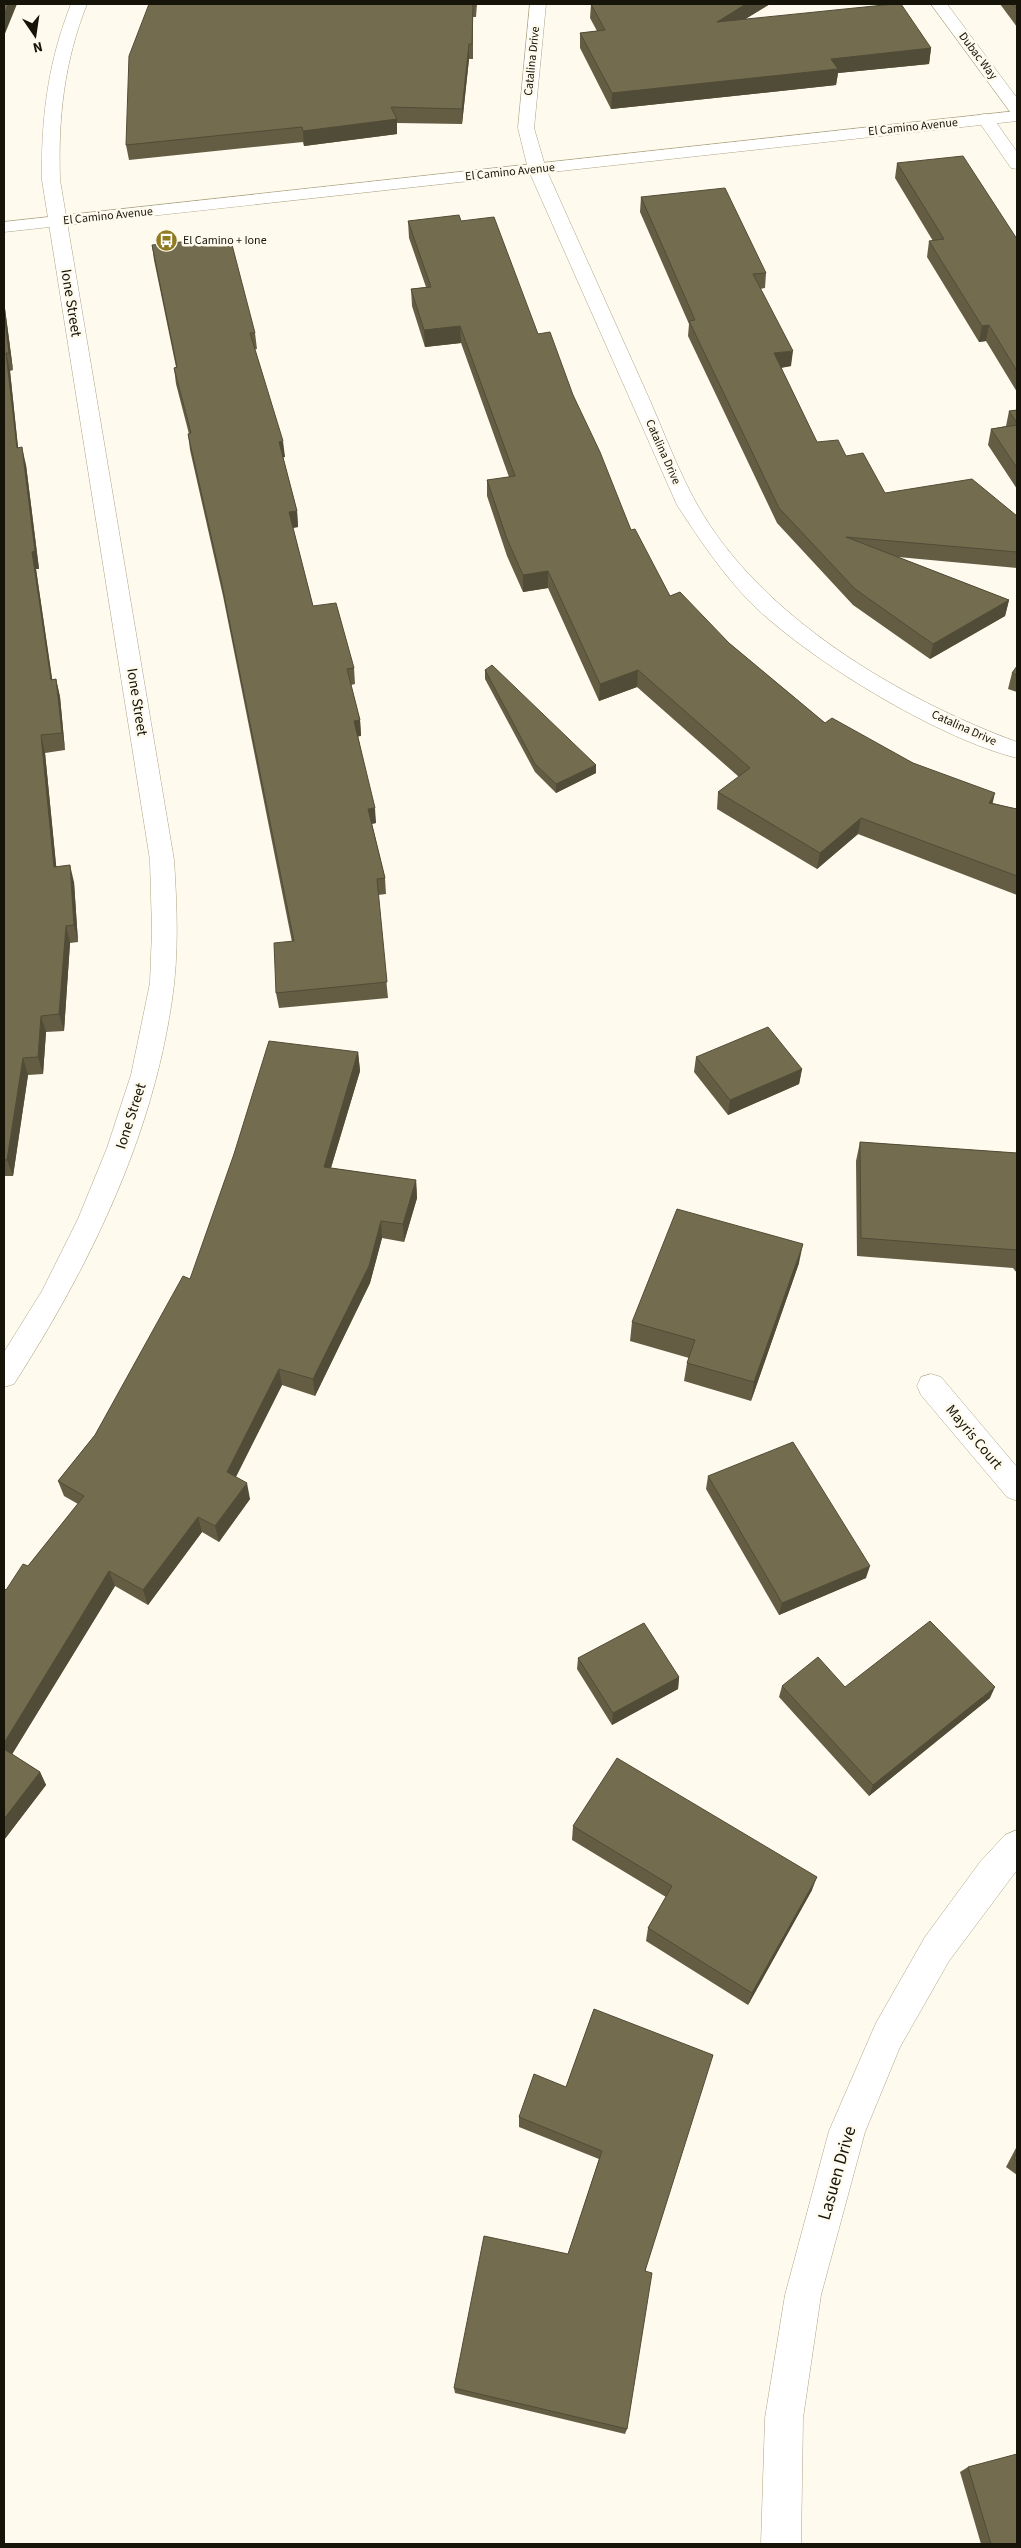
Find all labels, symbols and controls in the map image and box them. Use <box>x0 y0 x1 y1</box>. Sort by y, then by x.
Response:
north arrow <box>10 10 60 60</box>
street label: Catalina Drive <box>520 25 544 97</box>
street label: Dubac Way <box>955 29 1002 83</box>
text: N <box>31 36 44 57</box>
street label: El Camino Avenue <box>867 114 959 140</box>
street label: El Camino Avenue <box>464 159 556 185</box>
street label: El Camino Avenue <box>62 203 154 229</box>
bus stop icon: El Camino + Ione <box>155 228 179 252</box>
place label: El Camino + Ione <box>183 232 267 249</box>
street label: Ione Street <box>55 268 87 338</box>
street label: Catalina Drive <box>641 417 685 487</box>
street label: Ione Street <box>121 667 153 737</box>
street label: Catalina Drive <box>929 706 999 750</box>
street label: Ione Street <box>110 1080 152 1152</box>
street label: Mayris Court <box>941 1400 1007 1474</box>
street label: Lasuen Drive <box>812 2123 862 2223</box>

